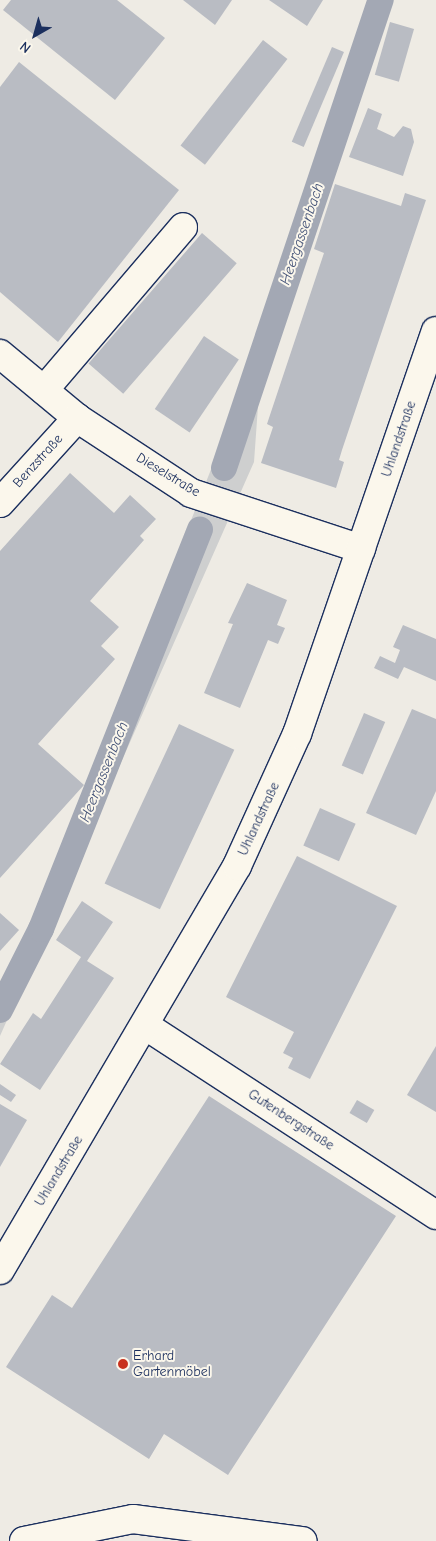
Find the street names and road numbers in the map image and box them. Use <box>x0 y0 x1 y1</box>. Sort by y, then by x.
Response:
street label: Uhlandstraße <box>378 399 420 479</box>
street label: Benzstraße <box>10 431 66 491</box>
street label: Dieselstraße <box>133 449 203 501</box>
street label: Uhlandstraße <box>235 779 283 859</box>
street label: Gutenbergstraße <box>245 1086 337 1154</box>
street label: Uhlandstraße <box>31 1133 87 1209</box>

